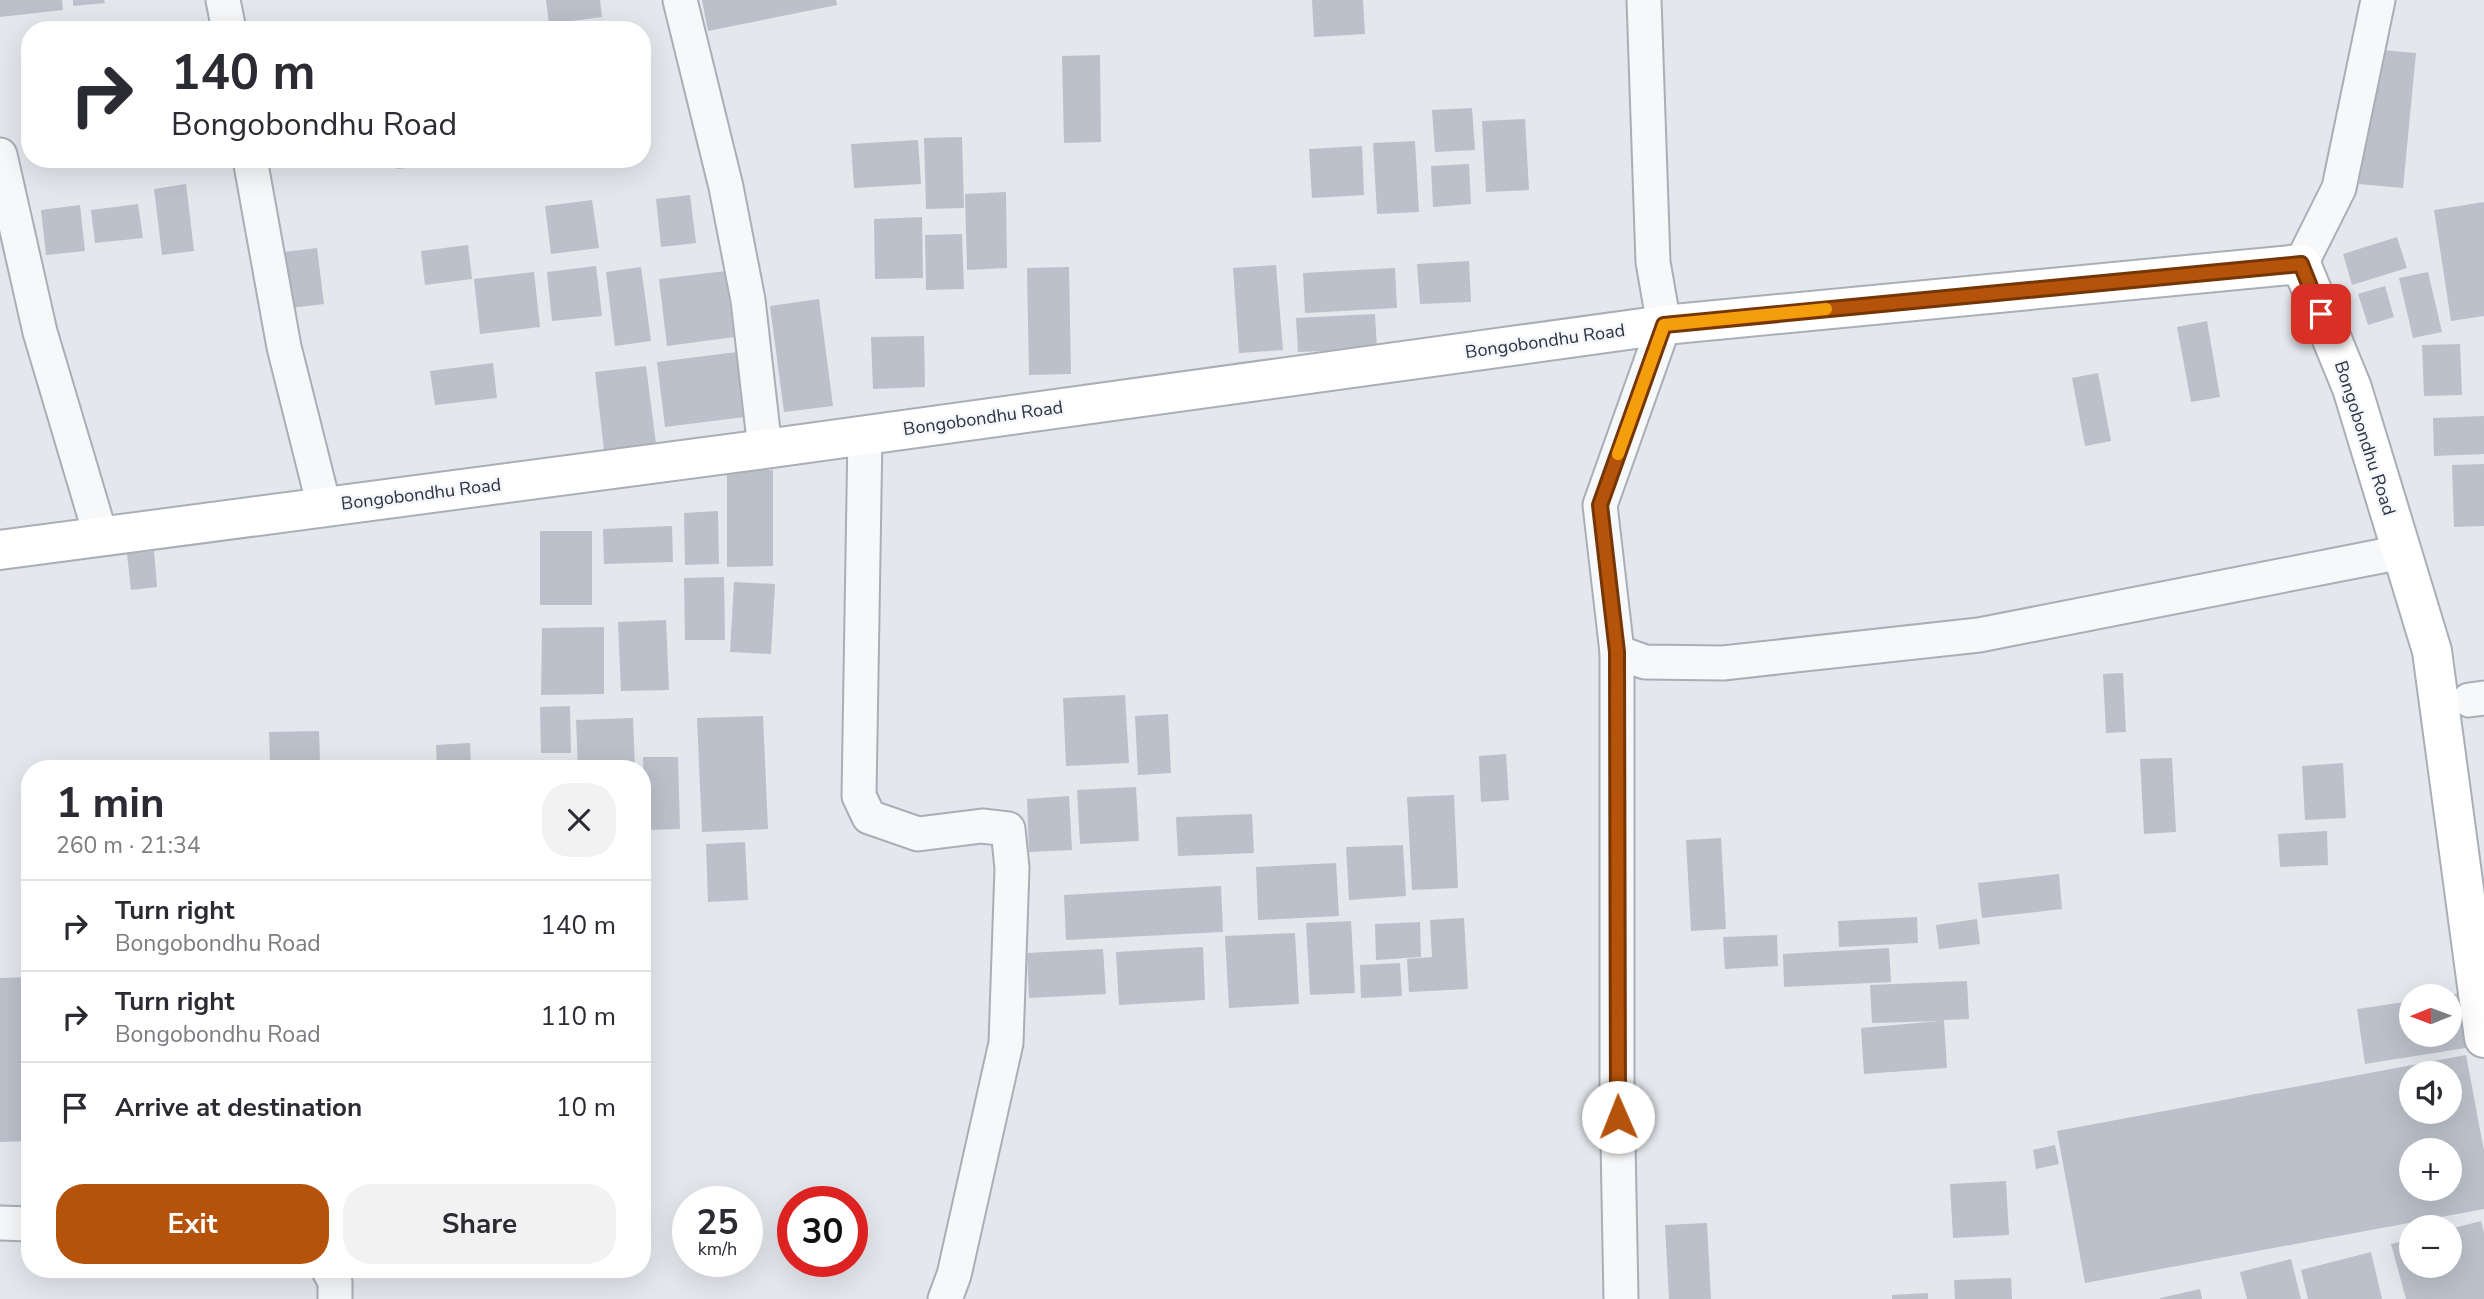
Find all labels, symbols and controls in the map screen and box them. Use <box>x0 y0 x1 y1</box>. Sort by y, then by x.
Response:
text: 140 m <box>171 39 315 106</box>
icon: right <box>56 49 147 140</box>
text: Bongobondhu Road <box>171 103 457 146</box>
pin <box>2291 284 2351 344</box>
icon: arrive <box>2302 295 2340 333</box>
street label: Bongobondhu Road <box>1464 318 1626 364</box>
street label: Bongobondhu Road <box>2329 358 2401 518</box>
street label: Bongobondhu Road <box>902 395 1064 441</box>
street label: Bongobondhu Road <box>340 472 502 516</box>
text: 1 min <box>56 775 165 832</box>
button: close <box>542 783 616 857</box>
text: 260 m · 21:34 <box>56 830 201 861</box>
text: Turn right <box>115 893 234 928</box>
icon: right <box>56 907 94 945</box>
text: 140 m <box>540 908 616 943</box>
text: Bongobondhu Road <box>115 928 321 959</box>
text: Turn right <box>115 984 234 1019</box>
north arrow <box>2399 984 2462 1046</box>
map controls <box>2399 984 2462 1278</box>
icon: right <box>56 998 94 1036</box>
text: 110 m <box>540 999 616 1034</box>
text: Bongobondhu Road <box>115 1019 321 1050</box>
button: sound <box>2399 1061 2462 1124</box>
position arrow <box>1581 1080 1655 1154</box>
icon: arrive <box>56 1089 94 1127</box>
text: Arrive at destination <box>115 1090 362 1125</box>
text: 10 m <box>556 1090 616 1125</box>
button: + <box>2399 1138 2462 1201</box>
button: Exit <box>56 1184 329 1264</box>
button: Share <box>343 1184 616 1264</box>
speed limit sign: 30 <box>777 1186 868 1277</box>
text: 25 <box>696 1199 739 1246</box>
button: − <box>2399 1215 2462 1278</box>
text: km/h <box>698 1237 737 1261</box>

